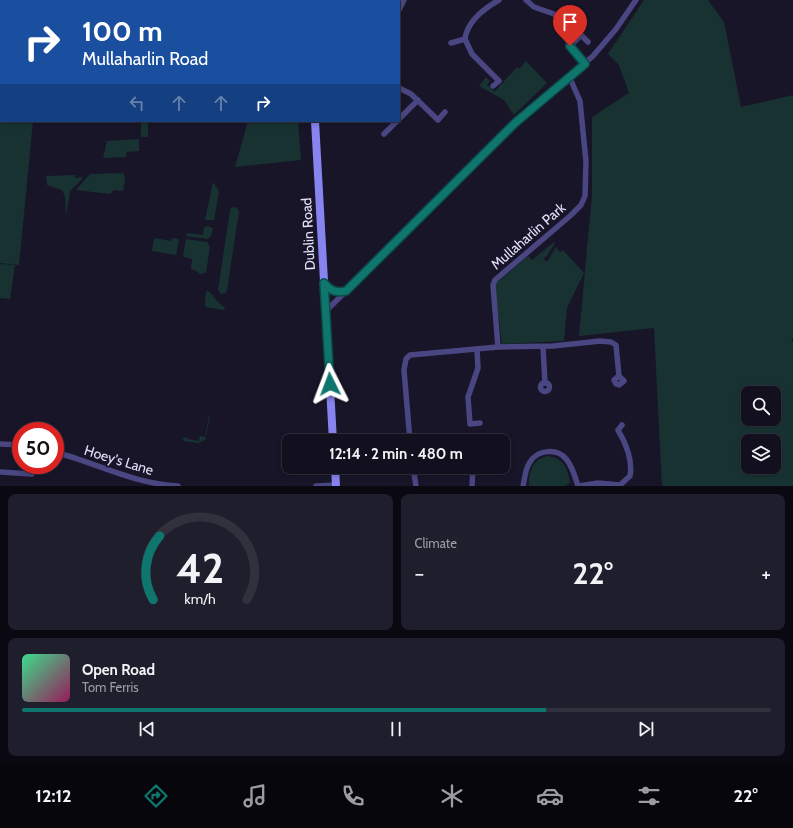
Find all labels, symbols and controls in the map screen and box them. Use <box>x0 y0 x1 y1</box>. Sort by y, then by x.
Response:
pin <box>553 5 587 46</box>
icon: arrive <box>559 11 581 33</box>
text: 100 m <box>82 14 163 48</box>
icon: right <box>16 16 68 68</box>
text: Mullaharlin Road <box>82 48 208 70</box>
icon: left <box>126 92 148 114</box>
icon: ahead <box>168 92 190 114</box>
icon: ahead <box>210 92 232 114</box>
icon: right <box>252 92 274 114</box>
street label: Dublin Road <box>297 197 319 271</box>
street label: Mullaharlin Park <box>487 198 570 273</box>
position arrow <box>309 363 351 405</box>
map controls <box>741 386 781 474</box>
button: search <box>741 386 781 426</box>
speed limit sign: 50 <box>12 422 64 474</box>
button: layers <box>741 434 781 474</box>
street label: Hoey's Lane <box>82 441 156 479</box>
text: 12:14 · 2 min · 480 m <box>329 445 463 463</box>
text: Climate <box>415 535 457 551</box>
text: 42 <box>176 543 224 593</box>
text: 22° <box>573 555 613 592</box>
text: − <box>415 560 424 587</box>
text: + <box>761 560 771 587</box>
text: km/h <box>185 590 216 608</box>
text: Open Road <box>82 661 155 679</box>
text: Tom Ferris <box>82 679 139 695</box>
icon: previous <box>136 718 158 740</box>
icon: pause <box>385 718 407 740</box>
icon: next <box>635 718 657 740</box>
icon: directions <box>142 782 170 810</box>
icon: music <box>241 782 269 810</box>
icon: phone <box>339 782 367 810</box>
icon: climate <box>438 782 466 810</box>
icon: car <box>536 782 564 810</box>
icon: filters <box>635 782 663 810</box>
text: 12:12 <box>35 785 72 807</box>
text: 22° <box>733 785 758 807</box>

